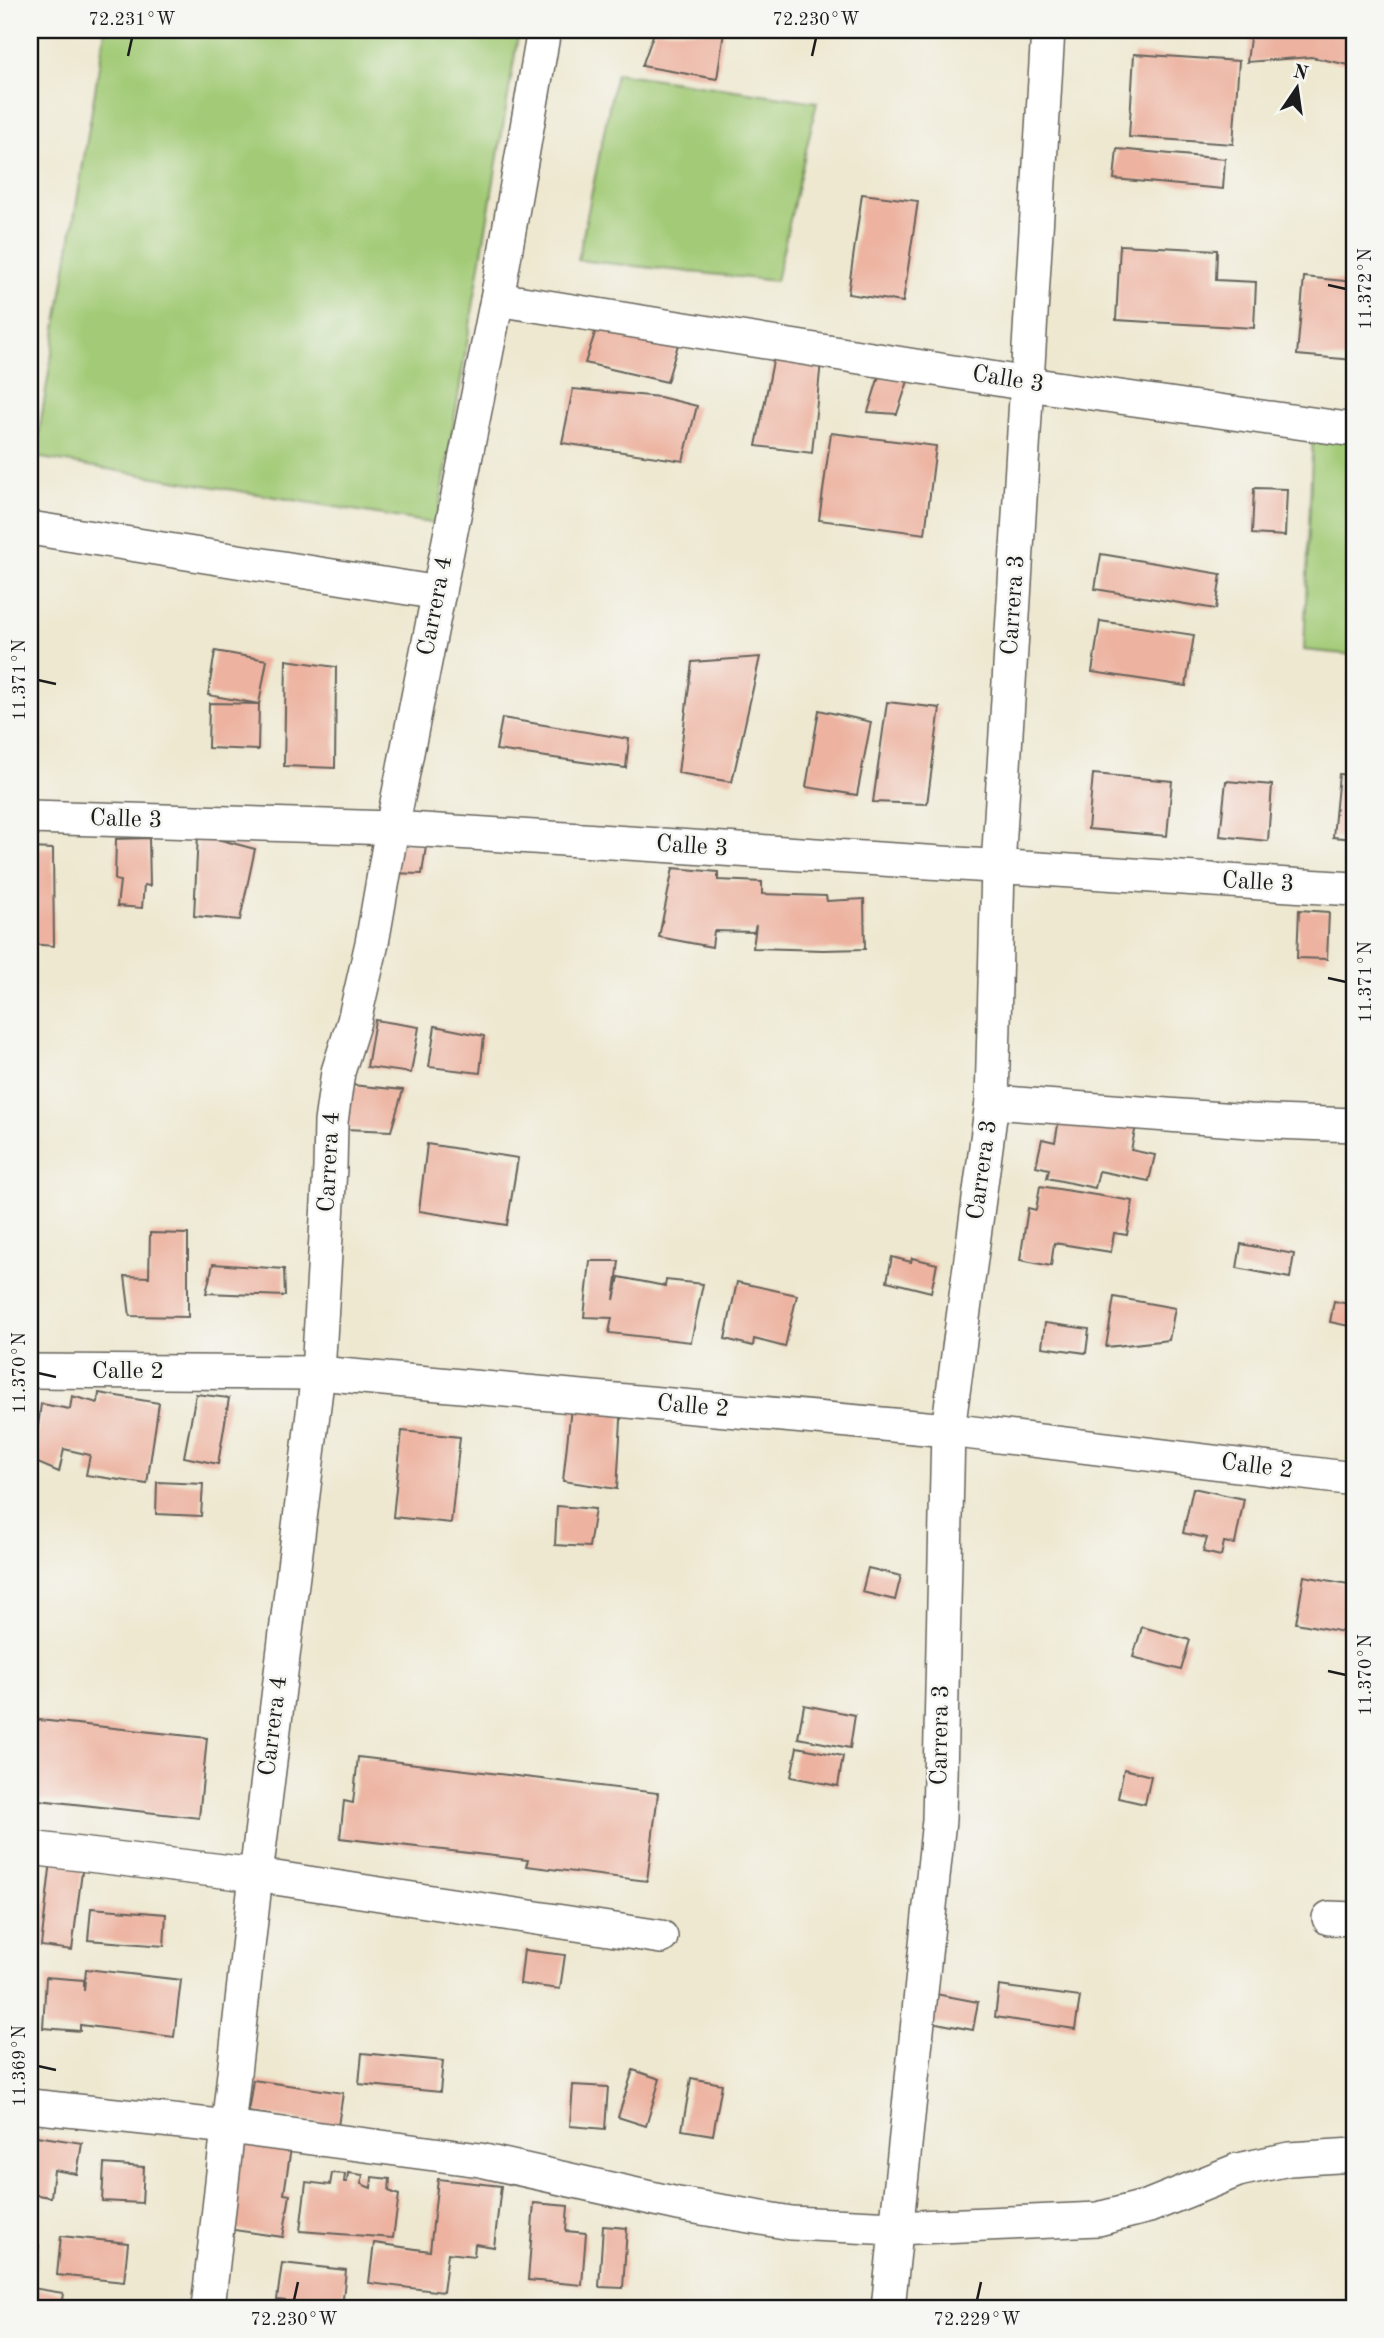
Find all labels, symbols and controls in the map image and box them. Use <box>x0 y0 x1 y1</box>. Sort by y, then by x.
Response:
text: 72.231°W <box>89 11 175 29</box>
text: 72.230°W <box>773 11 859 29</box>
north arrow <box>1262 52 1332 122</box>
text: N <box>1291 63 1310 85</box>
text: 11.372°N <box>1357 248 1375 330</box>
street label: Calle 3 <box>970 362 1046 398</box>
street label: Carrera 4 <box>415 554 457 658</box>
street label: Carrera 3 <box>999 554 1029 656</box>
text: 11.371°N <box>11 639 29 721</box>
street label: Calle 3 <box>89 807 163 833</box>
street label: Calle 3 <box>655 832 729 862</box>
street label: Calle 3 <box>1221 869 1295 897</box>
text: 11.371°N <box>1357 941 1375 1023</box>
street label: Carrera 4 <box>315 1111 345 1213</box>
street label: Carrera 3 <box>964 1118 1002 1222</box>
text: 11.370°N <box>11 1332 29 1414</box>
street label: Calle 2 <box>92 1360 164 1384</box>
street label: Calle 2 <box>656 1392 730 1422</box>
street label: Calle 2 <box>1220 1451 1294 1483</box>
text: 11.370°N <box>1357 1634 1375 1716</box>
street label: Carrera 4 <box>256 1674 292 1778</box>
street label: Carrera 3 <box>928 1684 954 1786</box>
text: 11.369°N <box>11 2025 29 2107</box>
text: 72.230°W <box>251 2311 337 2329</box>
text: 72.229°W <box>934 2311 1020 2329</box>

